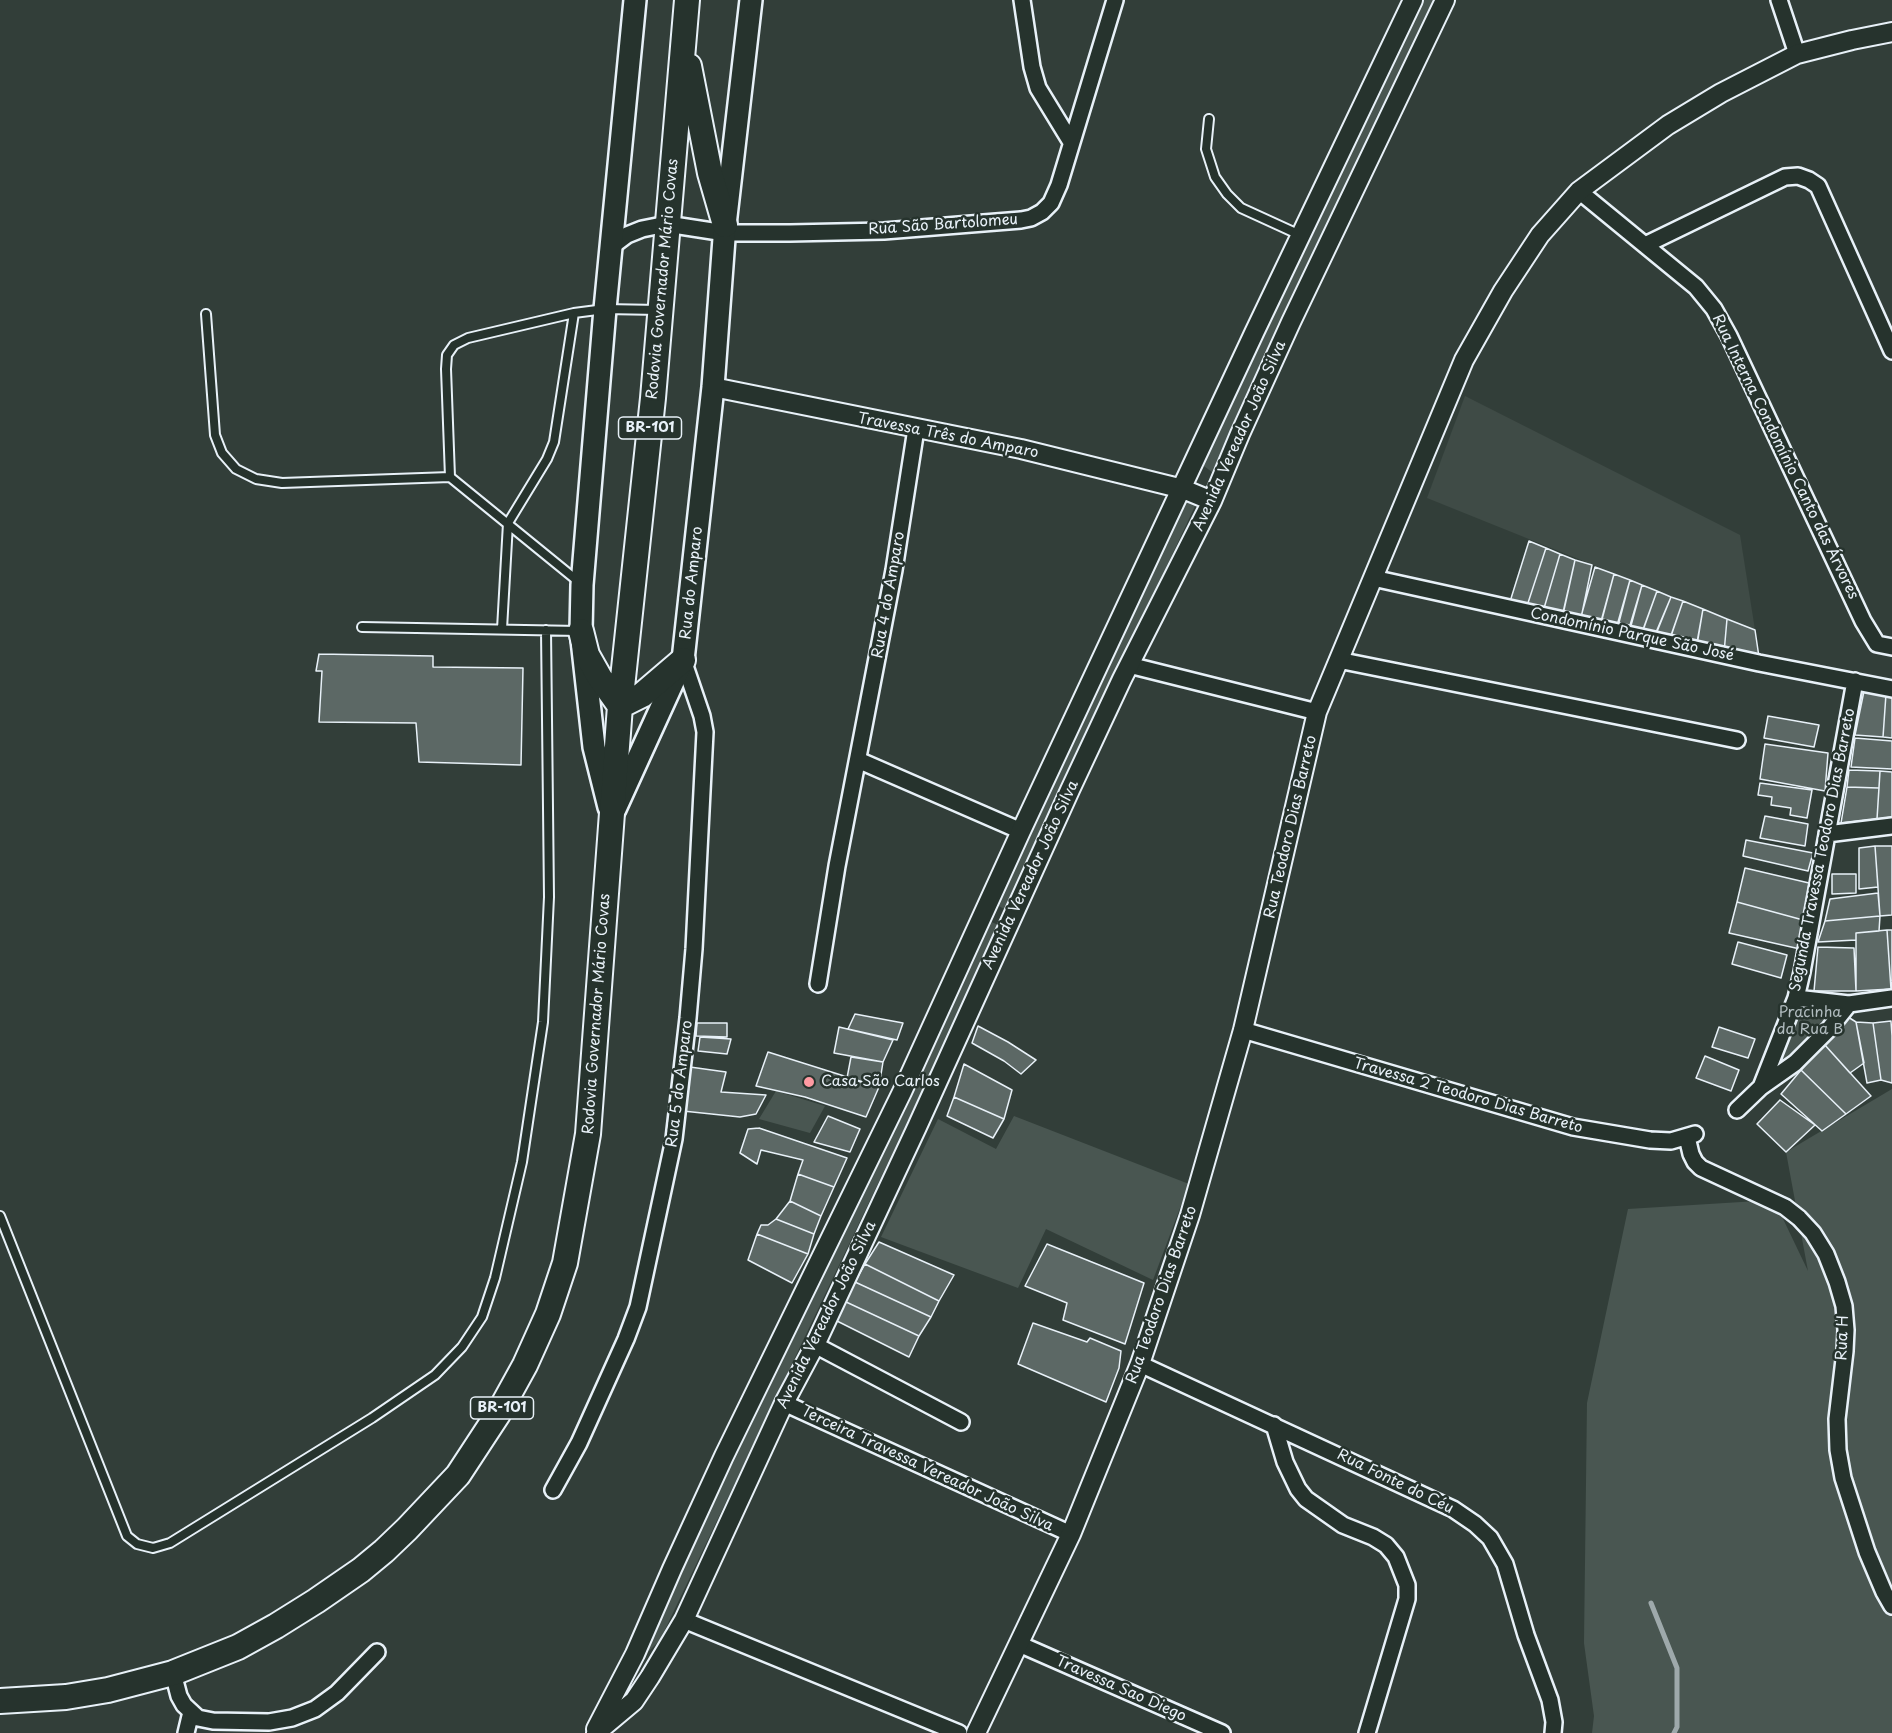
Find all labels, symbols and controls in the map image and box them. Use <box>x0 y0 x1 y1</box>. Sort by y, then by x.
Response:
street label: Rodovia Governador Mário Covas <box>644 158 682 400</box>
street label: Rua São Bartolomeu <box>868 211 1018 239</box>
street label: Rua Interna Condomínio Canto das Árvores <box>1708 312 1862 602</box>
street label: Avenida Vereador João Silva <box>1190 338 1290 534</box>
street label: Travessa Três do Amparo <box>856 410 1040 462</box>
road number: BR-101 <box>618 417 682 439</box>
street label: Rua do Amparo <box>677 526 707 640</box>
street label: Rua 4 do Amparo <box>869 530 909 660</box>
street label: Condomínio Parque São José <box>1528 605 1736 665</box>
street label: Segunda Travessa Teodoro Dias Barreto <box>1787 707 1859 993</box>
street label: Rua Teodoro Dias Barreto <box>1261 734 1321 920</box>
street label: Avenida Vereador João Silva <box>979 778 1083 972</box>
street label: Rodovia Governador Mário Covas <box>580 893 614 1135</box>
park label: Pracinha da Rua B <box>1777 1004 1843 1039</box>
street label: Rua 5 do Amparo <box>663 1019 697 1149</box>
street label: Travessa 2 Teodoro Dias Barreto <box>1351 1055 1585 1137</box>
place label: Casa São Carlos <box>821 1073 940 1091</box>
marker: Casa São Carlos <box>802 1075 816 1089</box>
street label: Rua Teodoro Dias Barreto <box>1123 1204 1201 1386</box>
street label: Avenida Vereador João Silva <box>774 1218 880 1412</box>
street label: Rua H <box>1833 1315 1853 1361</box>
road number: BR-101 <box>470 1397 534 1419</box>
street label: Terceira Travessa Vereador João Silva <box>798 1402 1056 1536</box>
street label: Rua Fonte do Céu <box>1334 1446 1456 1518</box>
street label: Travessa Sao Diego <box>1053 1652 1189 1726</box>

